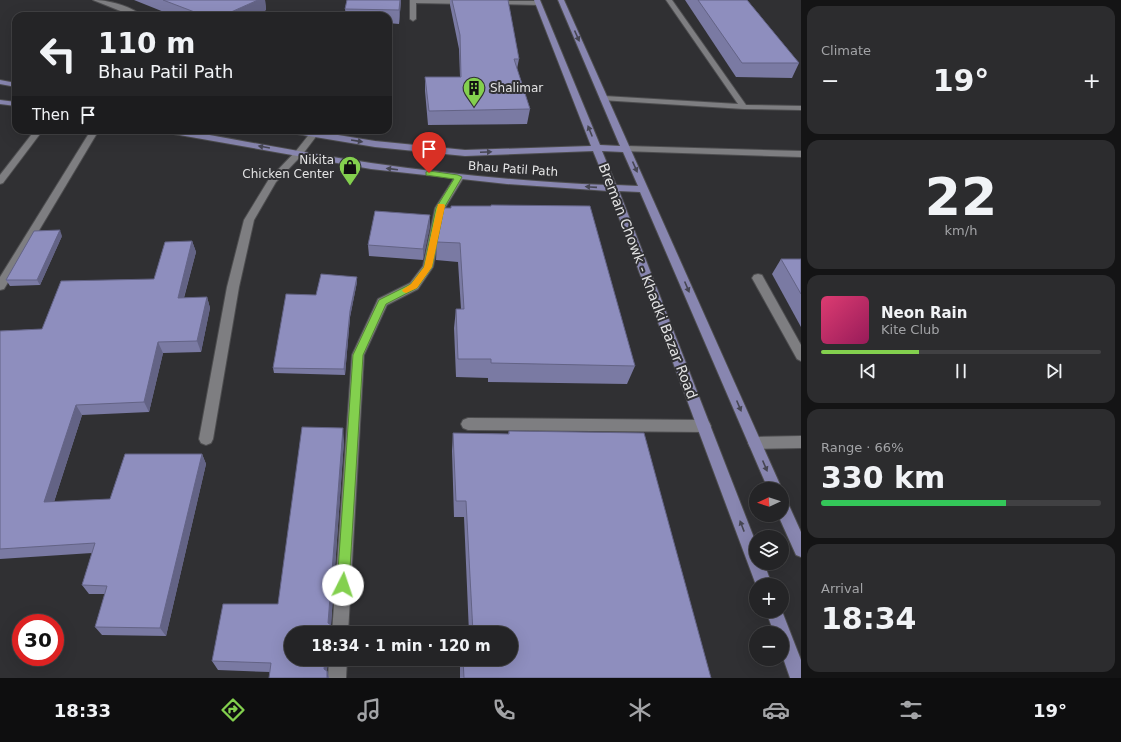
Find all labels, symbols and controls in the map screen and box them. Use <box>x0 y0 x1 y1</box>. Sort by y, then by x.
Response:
text: 110 m <box>98 27 195 60</box>
icon: left <box>32 28 84 80</box>
one-way arrow <box>574 30 580 42</box>
text: Climate <box>821 43 871 58</box>
text: Bhau Patil Path <box>98 61 233 82</box>
text: 19° <box>933 63 989 98</box>
text: − <box>821 68 839 93</box>
text: + <box>1083 68 1101 93</box>
building icon: Shalimar <box>461 75 487 108</box>
place label: Shalimar <box>490 81 543 95</box>
icon: arrive <box>77 104 99 126</box>
text: Then <box>32 106 69 124</box>
one-way arrow <box>586 124 592 136</box>
pin <box>412 132 446 173</box>
one-way arrow <box>351 138 363 144</box>
icon: arrive <box>418 138 440 160</box>
one-way arrow <box>258 144 270 150</box>
one-way arrow <box>480 149 492 156</box>
place label: Nikita Chicken Center <box>242 153 334 181</box>
shop icon: Nikita Chicken Center <box>337 154 363 187</box>
street label: Bhau Patil Path <box>468 159 558 179</box>
street label: Breman Chowk - Khadki Bazar Road <box>595 161 701 401</box>
one-way arrow <box>632 162 638 174</box>
one-way arrow <box>386 165 398 172</box>
text: 22 <box>925 167 997 227</box>
one-way arrow <box>585 184 597 191</box>
text: km/h <box>945 223 977 238</box>
one-way arrow <box>684 281 690 292</box>
text: Neon Rain <box>881 304 967 322</box>
text: Kite Club <box>881 322 940 337</box>
icon: previous <box>857 360 879 382</box>
icon: pause <box>950 360 972 382</box>
icon: next <box>1043 360 1065 382</box>
one-way arrow <box>736 400 742 412</box>
text: Range · 66% <box>821 440 904 455</box>
one-way arrow <box>762 460 768 472</box>
text: 330 km <box>821 460 945 495</box>
north arrow <box>749 482 789 522</box>
map controls <box>749 482 789 666</box>
one-way arrow <box>739 520 745 532</box>
button: layers <box>749 530 789 570</box>
position arrow <box>322 564 364 606</box>
button: + <box>749 578 789 618</box>
text: Arrival <box>821 581 863 596</box>
text: 18:34 <box>821 601 917 636</box>
speed limit sign: 30 <box>12 614 64 666</box>
button: − <box>749 626 789 666</box>
text: 18:34 · 1 min · 120 m <box>311 637 491 655</box>
icon: directions <box>219 696 247 724</box>
icon: music <box>355 696 383 724</box>
icon: phone <box>490 696 518 724</box>
icon: climate <box>626 696 654 724</box>
icon: car <box>762 696 790 724</box>
icon: filters <box>897 696 925 724</box>
text: 18:33 <box>54 700 111 721</box>
text: 19° <box>1033 700 1067 721</box>

